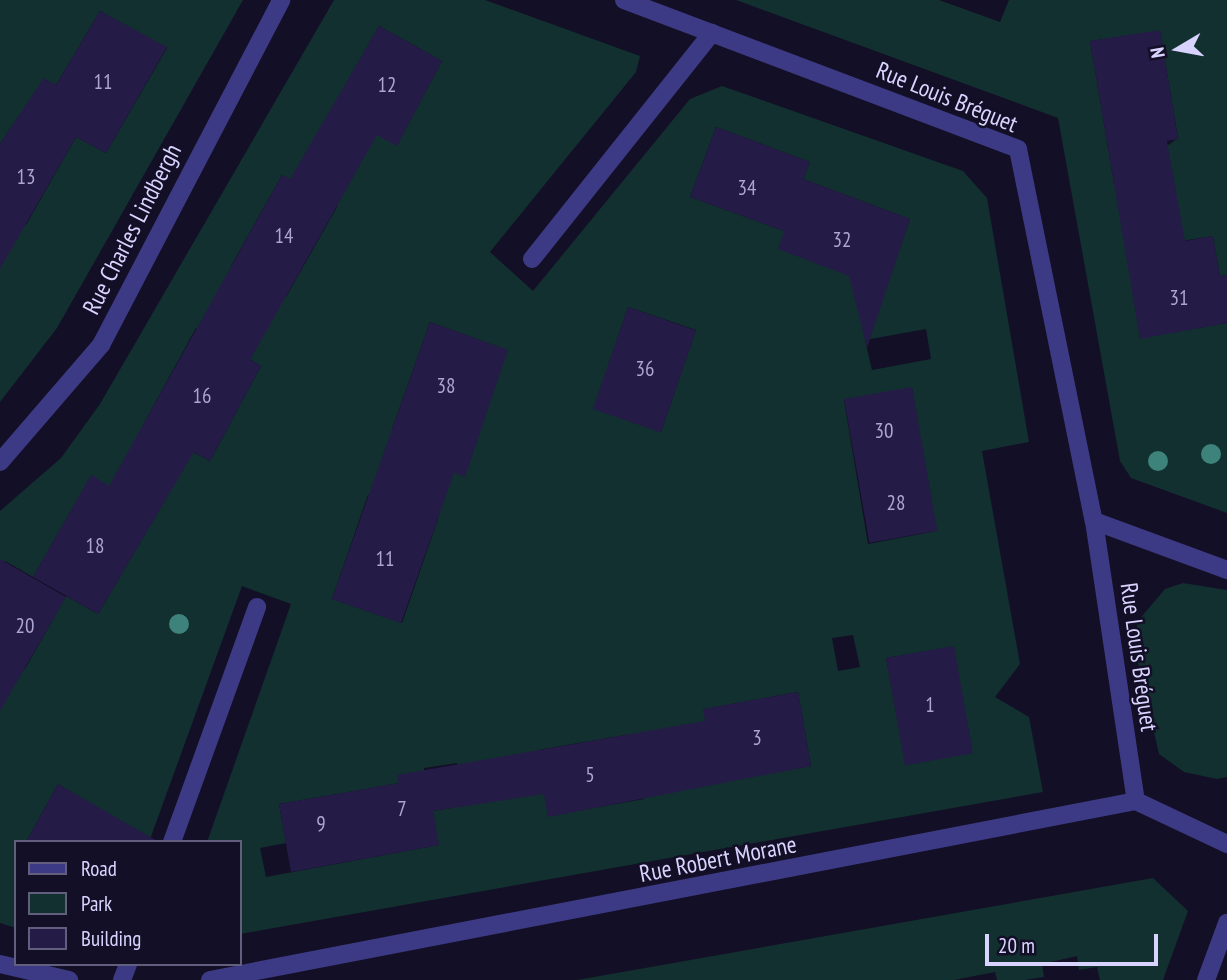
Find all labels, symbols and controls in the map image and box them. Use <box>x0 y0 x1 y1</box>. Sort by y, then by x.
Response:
north arrow <box>1143 14 1213 84</box>
text: N <box>1145 46 1170 60</box>
street label: Rue Louis Bréguet <box>872 56 1022 138</box>
house number: 11 <box>94 69 112 95</box>
house number: 12 <box>378 72 396 98</box>
street label: Rue Charles Lindbergh <box>77 139 187 319</box>
house number: 13 <box>17 164 35 190</box>
house number: 34 <box>738 175 756 201</box>
house number: 14 <box>275 223 293 249</box>
house number: 32 <box>833 227 851 253</box>
house number: 31 <box>1170 285 1188 311</box>
house number: 36 <box>636 356 654 382</box>
house number: 38 <box>437 373 455 399</box>
house number: 16 <box>193 383 211 409</box>
house number: 30 <box>875 418 893 444</box>
house number: 28 <box>887 490 905 516</box>
house number: 18 <box>86 533 104 559</box>
house number: 11 <box>376 546 394 572</box>
street label: Rue Louis Bréguet <box>1114 581 1164 733</box>
house number: 20 <box>16 613 34 639</box>
house number: 1 <box>925 692 935 718</box>
house number: 3 <box>752 725 762 751</box>
house number: 5 <box>585 762 595 788</box>
house number: 7 <box>397 796 407 822</box>
house number: 9 <box>316 811 326 837</box>
street label: Rue Robert Morane <box>637 830 799 888</box>
legend <box>14 840 242 966</box>
text: Road <box>81 855 117 882</box>
text: Park <box>81 890 112 917</box>
scale bar <box>989 920 1162 964</box>
text: Building <box>81 925 141 952</box>
text: 20 m <box>998 932 1035 959</box>

